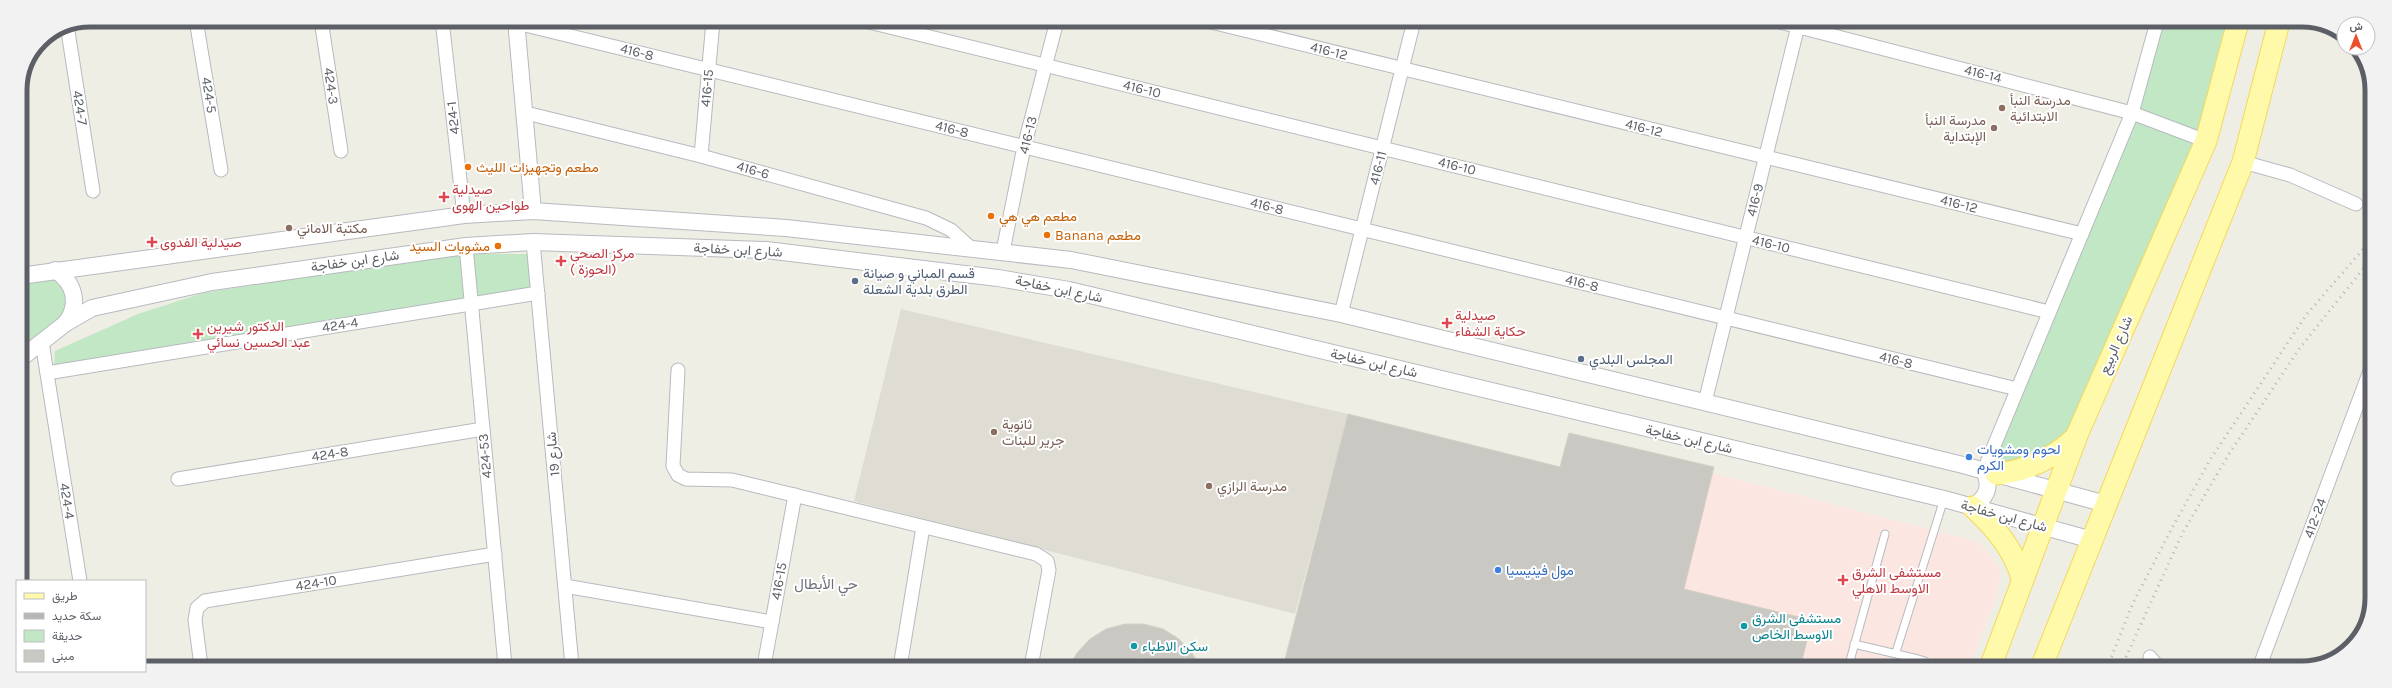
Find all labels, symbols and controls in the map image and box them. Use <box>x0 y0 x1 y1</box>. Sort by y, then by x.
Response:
north arrow <box>2336 16 2376 56</box>
text: ش <box>2349 20 2363 33</box>
street label: 416-12 <box>1308 38 1350 64</box>
street label: 416-8 <box>618 40 656 64</box>
street label: 416-14 <box>1963 61 2004 87</box>
street label: 424-3 <box>320 67 342 105</box>
street label: 416-15 <box>697 68 717 108</box>
street label: 424-5 <box>198 76 220 114</box>
street label: 416-10 <box>1121 76 1163 102</box>
street label: 424-7 <box>69 89 91 127</box>
place label: مدرسة النبأ الابتدائية <box>2010 92 2071 125</box>
street label: 424-1 <box>443 101 463 135</box>
marker: مدرسة النبأ الابتدائية <box>1997 103 2007 113</box>
place label: مدرسة النبأ الإبتداية <box>1925 112 1986 146</box>
street label: 416-13 <box>1015 114 1041 156</box>
street label: 416-12 <box>1623 115 1665 141</box>
street label: 416-8 <box>933 117 971 141</box>
marker: مدرسة النبأ الإبتداية <box>1989 123 1999 133</box>
street label: 416-11 <box>1366 149 1390 187</box>
street label: 416-10 <box>1436 153 1478 179</box>
street label: 416-6 <box>735 157 771 183</box>
place label: مطعم وتجهيزات الليث <box>476 159 599 176</box>
marker: مطعم وتجهيزات الليث <box>463 162 473 172</box>
place label: صيدلية طواحين الهوى <box>452 181 529 214</box>
street label: 416-9 <box>1743 182 1767 218</box>
street label: 416-12 <box>1938 191 1980 217</box>
marker: صيدلية طواحين الهوى <box>439 192 449 202</box>
street label: 416-8 <box>1248 194 1286 218</box>
place label: مطعم هي هي <box>999 208 1077 228</box>
marker: مطعم هي هي <box>986 211 996 221</box>
place label: مكتبة الاماني <box>297 220 367 240</box>
marker: مكتبة الاماني <box>284 223 294 233</box>
place label: Banana مطعم <box>1055 227 1141 244</box>
marker: Banana مطعم <box>1042 230 1052 240</box>
street label: 416-10 <box>1750 231 1792 257</box>
place label: صيدلية الفدوى <box>160 234 242 251</box>
marker: صيدلية الفدوى <box>147 237 157 247</box>
place label: مشويات السيد <box>409 238 490 255</box>
street label: شارع ابن خفاجة <box>693 239 783 263</box>
marker: مشويات السيد <box>493 241 503 251</box>
place label: مركز الصحي ( الحوزة) <box>570 245 634 278</box>
street label: شارع ابن خفاجة <box>310 246 400 278</box>
marker: مركز الصحي ( الحوزة) <box>555 255 567 267</box>
place label: قسم المباني و صيانة الطرق بلدية الشعلة <box>863 265 975 298</box>
street label: شارع ابن خفاجة <box>1013 271 1104 309</box>
street label: 416-8 <box>1563 271 1601 295</box>
marker: قسم المباني و صيانة الطرق بلدية الشعلة <box>850 276 860 286</box>
place label: صيدلية حكاية الشفاء <box>1455 307 1526 340</box>
street label: شارع الربيع <box>2096 313 2138 378</box>
street label: 424-4 <box>321 314 359 336</box>
place label: الدكتور شيرين عبد الحسين نسائي <box>207 318 310 354</box>
marker: صيدلية حكاية الشفاء <box>1442 318 1452 328</box>
marker: الدكتور شيرين عبد الحسين نسائي <box>192 328 204 340</box>
street label: شارع ابن خفاجة <box>1328 345 1419 383</box>
street label: 416-8 <box>1877 348 1915 372</box>
place label: المجلس البلدي <box>1589 351 1673 371</box>
marker: المجلس البلدي <box>1576 354 1586 364</box>
place label: ثانوية جرير للبنات <box>1002 416 1064 449</box>
street label: شارع ابن خفاجة <box>1643 421 1734 459</box>
marker: ثانوية جرير للبنات <box>989 427 999 437</box>
street label: شارع 19 <box>543 431 565 477</box>
street label: 424-53 <box>475 433 495 479</box>
place label: لحوم ومشويات الكرم <box>1977 441 2060 474</box>
street label: 424-8 <box>310 443 350 465</box>
marker: لحوم ومشويات الكرم <box>1964 452 1974 462</box>
place label: مدرسة الرازي <box>1217 478 1287 498</box>
marker: مدرسة الرازي <box>1204 481 1214 491</box>
street label: 424-4 <box>56 482 78 520</box>
street label: 412-24 <box>2300 495 2330 540</box>
street label: شارع ابن خفاجة <box>1958 496 2049 538</box>
street label: 416-15 <box>767 561 791 601</box>
place label: مول فينيسيا <box>1506 562 1574 580</box>
place label: مستشفى الشرق الاوسط الاهلي <box>1852 564 1941 600</box>
marker: مول فينيسيا <box>1493 565 1503 575</box>
street label: 424-10 <box>294 571 338 595</box>
marker: مستشفى الشرق الاوسط الاهلي <box>1837 574 1849 586</box>
district label: حي الأبطال <box>794 575 858 597</box>
legend <box>16 580 146 672</box>
text: طريق <box>52 589 78 604</box>
text: سكة حديد <box>52 609 101 623</box>
place label: مستشفى الشرق الاوسط الخاص <box>1752 610 1841 643</box>
marker: مستشفى الشرق الاوسط الخاص <box>1739 621 1749 631</box>
text: حديقة <box>52 629 82 643</box>
place label: سكن الاطباء <box>1142 638 1208 655</box>
marker: سكن الاطباء <box>1129 641 1139 651</box>
text: مبنى <box>52 649 74 664</box>

